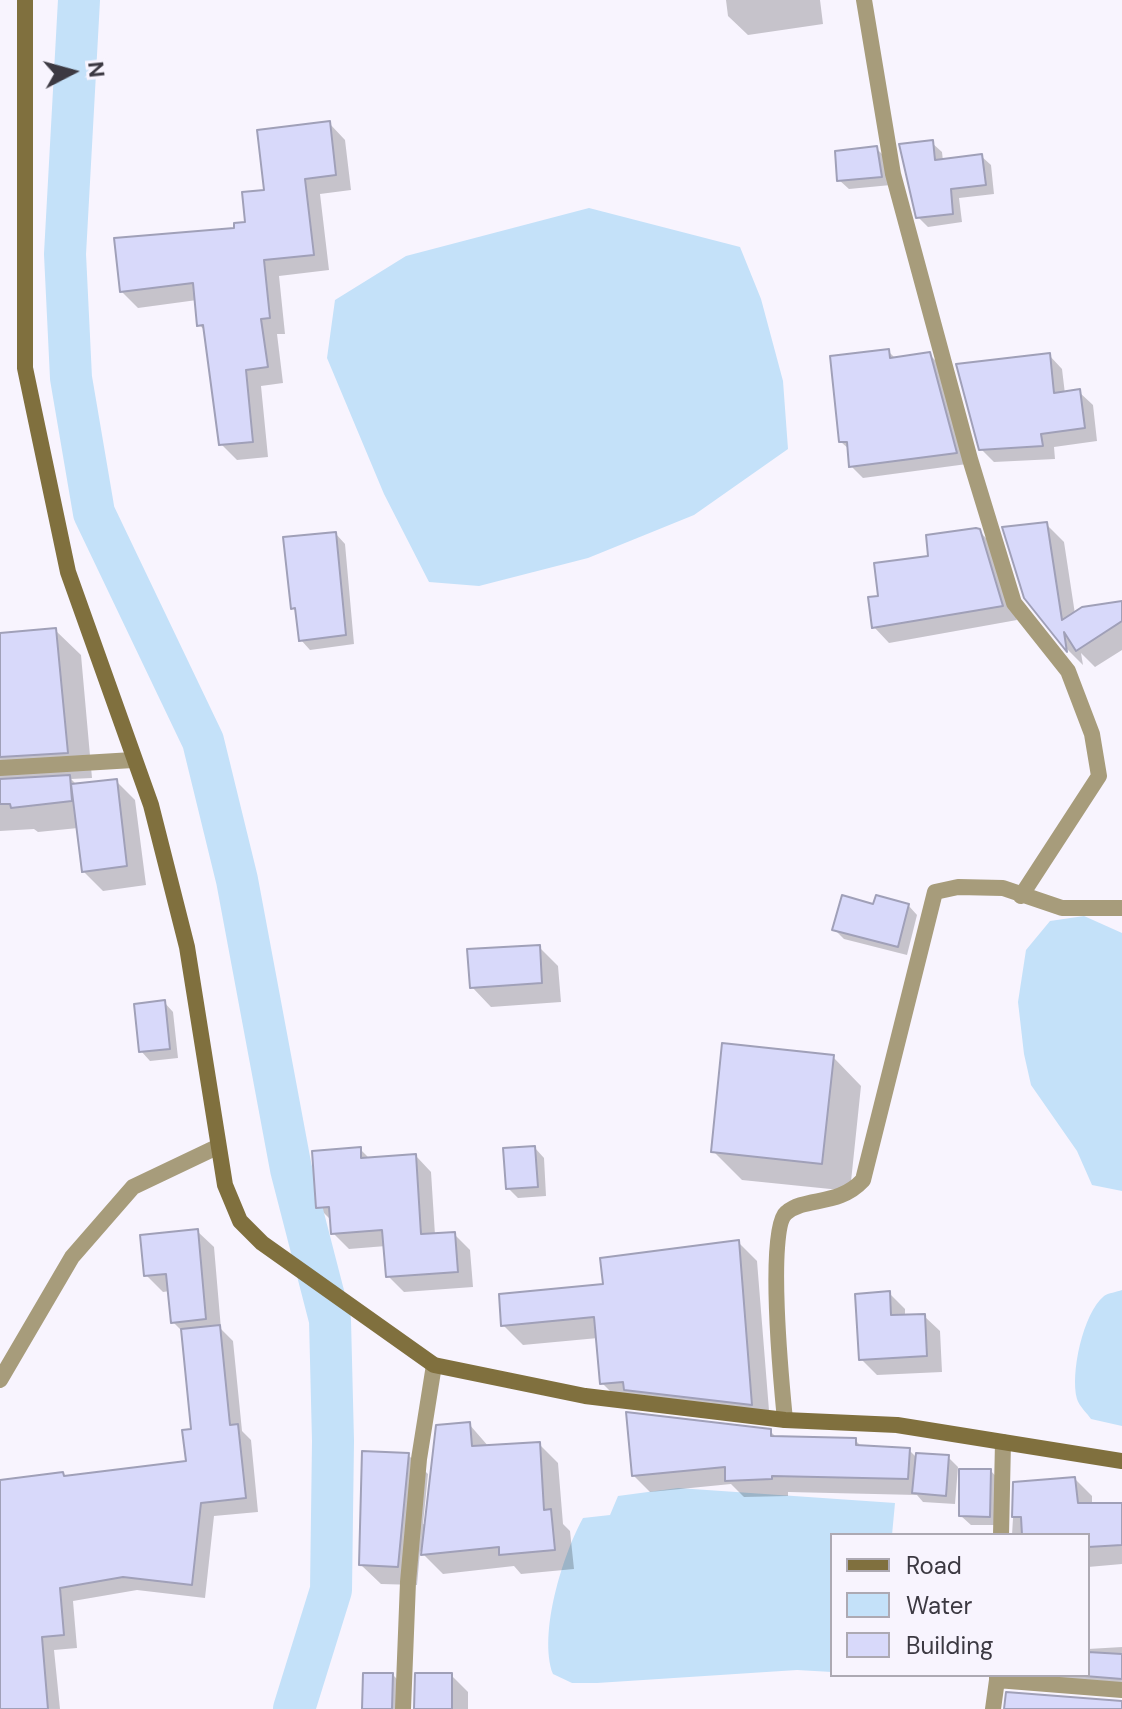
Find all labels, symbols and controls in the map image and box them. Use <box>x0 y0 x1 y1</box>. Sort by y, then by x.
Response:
north arrow <box>32 32 112 112</box>
text: N <box>81 60 112 79</box>
legend <box>830 1533 1090 1677</box>
text: Road <box>906 1550 962 1581</box>
text: Water <box>906 1590 972 1621</box>
text: Building <box>906 1630 993 1661</box>

